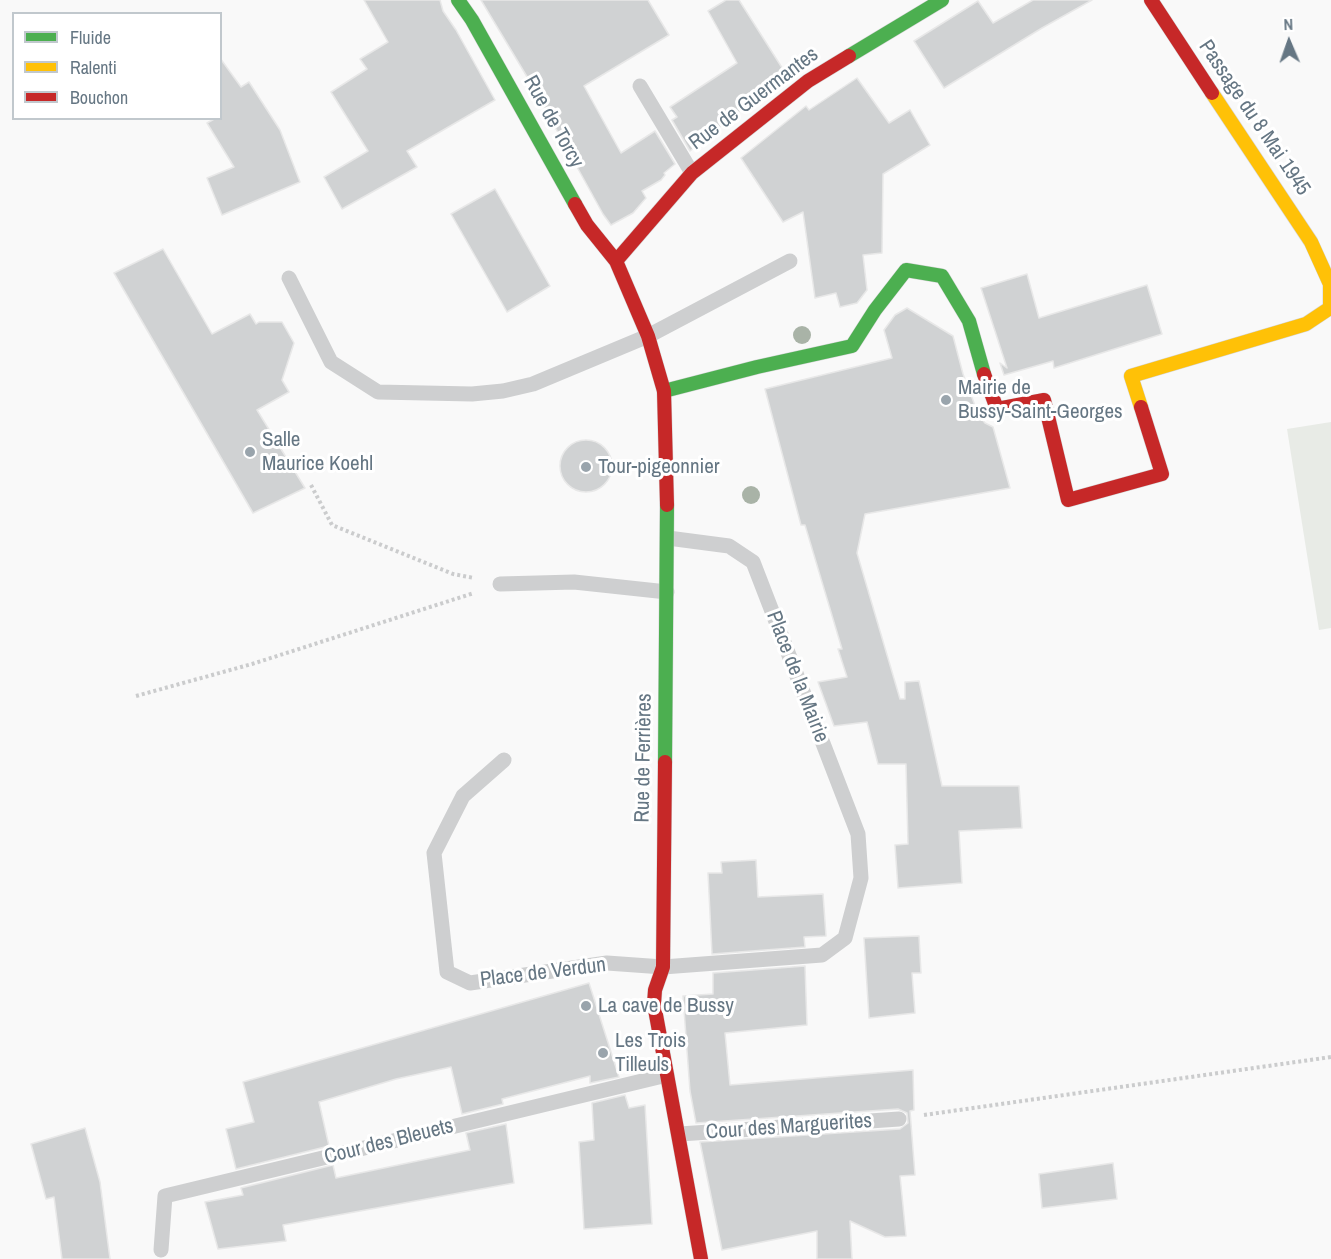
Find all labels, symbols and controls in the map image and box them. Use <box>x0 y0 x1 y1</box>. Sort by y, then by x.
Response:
legend <box>12 12 222 120</box>
north arrow <box>1259 12 1319 72</box>
text: N <box>1283 13 1293 35</box>
text: Fluide <box>70 25 111 50</box>
street label: Passage du 8 Mai 1945 <box>1193 36 1315 200</box>
street label: Rue de Guermantes <box>684 42 824 156</box>
text: Ralenti <box>70 55 117 80</box>
street label: Rue de Torcy <box>517 72 589 172</box>
text: Bouchon <box>70 85 128 110</box>
place label: Mairie de Bussy-Saint-Georges <box>958 375 1123 425</box>
marker: Mairie de Bussy-Saint-Georges <box>939 393 953 407</box>
place label: Salle Maurice Koehl <box>262 427 373 477</box>
marker: Salle Maurice Koehl <box>243 445 257 459</box>
place label: Tour-pigeonnier <box>598 454 720 480</box>
marker: Tour-pigeonnier <box>579 460 593 474</box>
street label: Place de la Mairie <box>760 608 834 746</box>
street label: Rue de Ferrières <box>630 693 658 823</box>
street label: Place de Verdun <box>479 953 607 993</box>
place label: La cave de Bussy <box>598 993 734 1019</box>
marker: La cave de Bussy <box>579 999 593 1013</box>
place label: Les Trois Tilleuls <box>615 1028 686 1078</box>
marker: Les Trois Tilleuls <box>596 1046 610 1060</box>
street label: Cour des Marguerites <box>705 1109 873 1145</box>
street label: Cour des Bleuets <box>322 1114 456 1170</box>

